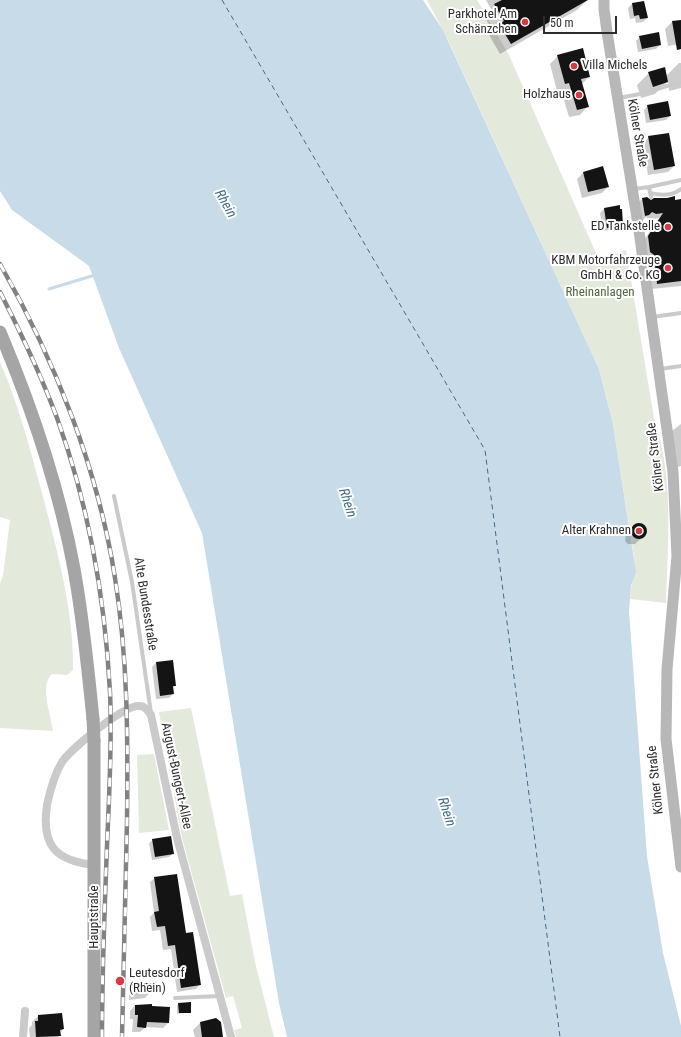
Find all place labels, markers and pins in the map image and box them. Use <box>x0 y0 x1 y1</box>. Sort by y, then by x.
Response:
place label: Parkhotel Am Schänzchen <box>448 7 517 38</box>
marker: Parkhotel Am Schänzchen <box>520 17 530 27</box>
place label: Villa Michels <box>582 58 648 74</box>
marker: Villa Michels <box>569 61 579 71</box>
place label: Holzhaus <box>523 87 571 103</box>
marker: Holzhaus <box>574 90 584 100</box>
place label: ED Tankstelle <box>591 219 660 235</box>
marker: ED Tankstelle <box>663 222 673 232</box>
place label: KBM Motorfahrzeuge GmbH & Co. KG <box>551 253 660 284</box>
marker: KBM Motorfahrzeuge GmbH & Co. KG <box>663 263 673 273</box>
place label: Alter Krahnen <box>562 523 631 539</box>
marker: Alter Krahnen <box>634 526 644 536</box>
place label: Leutesdorf (Rhein) <box>129 966 185 997</box>
marker: Leutesdorf (Rhein) <box>114 975 126 987</box>

